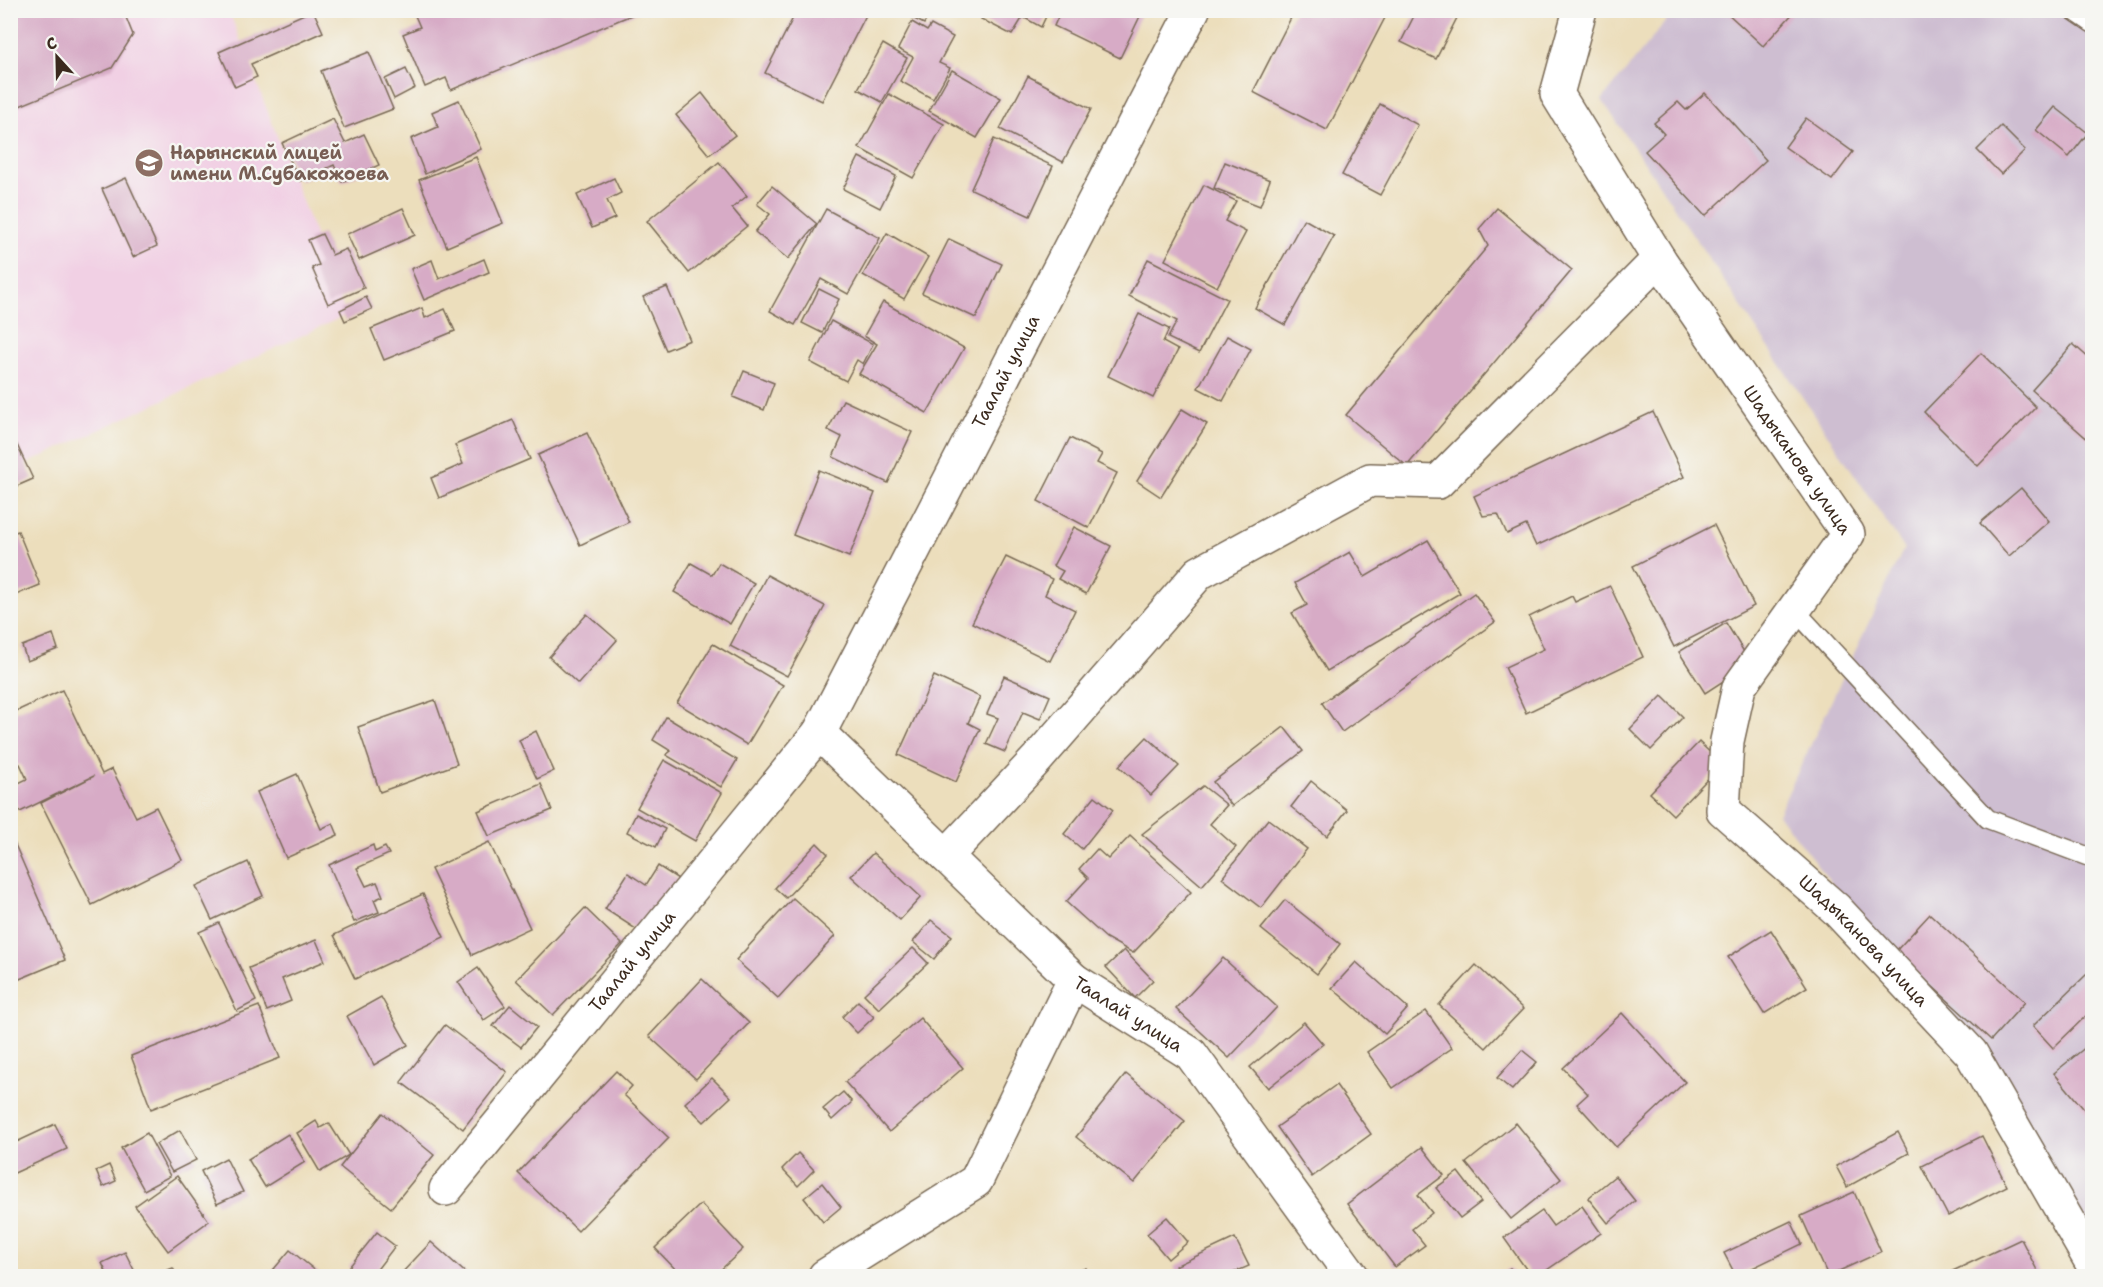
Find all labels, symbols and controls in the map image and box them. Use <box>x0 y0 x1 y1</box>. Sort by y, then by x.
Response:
north arrow <box>27 27 87 87</box>
text: С <box>43 32 60 55</box>
place label: Нарынский лицей имени М.Субакожоева <box>170 141 389 186</box>
school or university icon: Нарынский лицей имени М.Субакожоева <box>133 147 165 179</box>
street label: Таалай улица <box>967 311 1045 433</box>
street label: Шадыканова улица <box>1737 381 1857 539</box>
street label: Шадыканова улица <box>1793 869 1934 1012</box>
street label: Таалай улица <box>583 906 681 1017</box>
street label: Таалай улица <box>1069 971 1187 1058</box>

